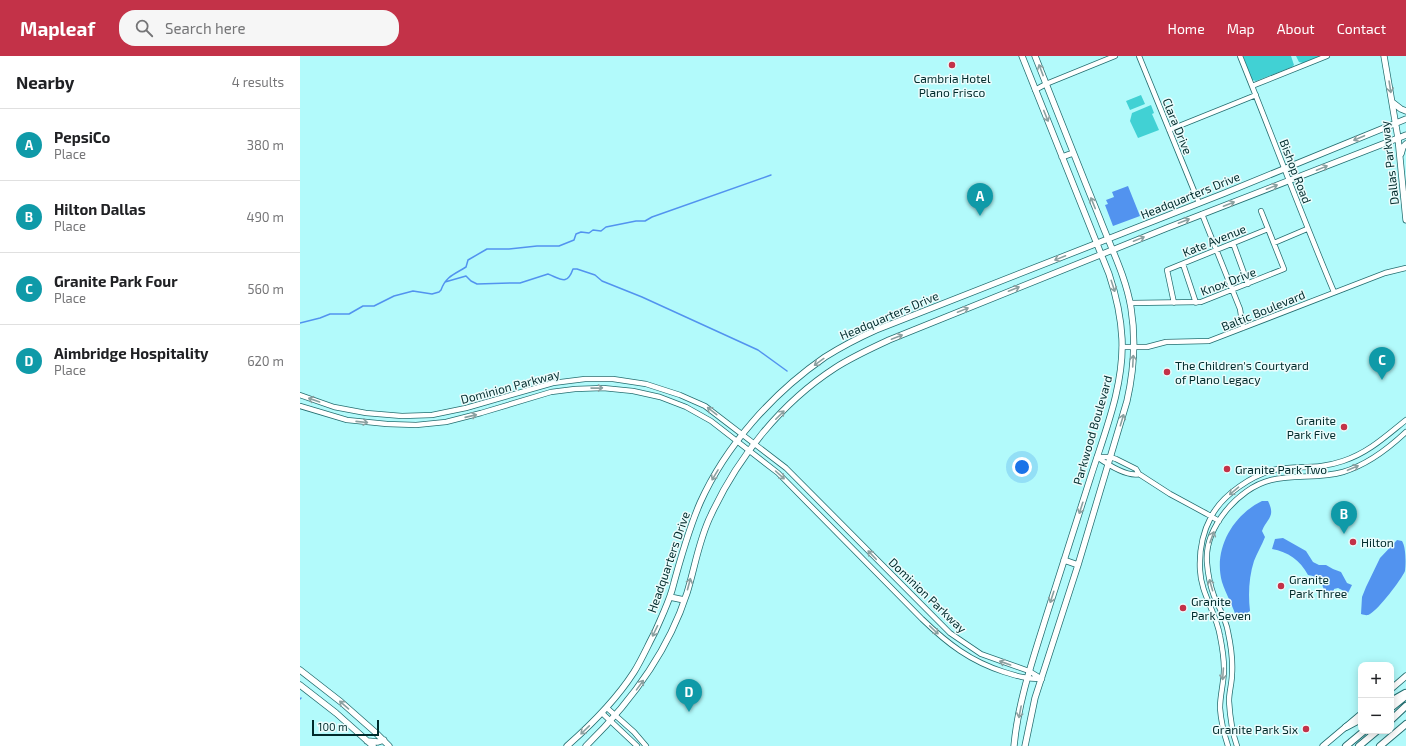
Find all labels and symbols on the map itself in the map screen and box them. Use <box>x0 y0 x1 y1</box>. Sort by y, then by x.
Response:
marker: Cambria Hotel Plano Frisco <box>947 60 957 70</box>
one-way arrow <box>1036 64 1044 76</box>
place label: Cambria Hotel Plano Frisco <box>913 71 991 99</box>
one-way arrow <box>1386 81 1394 94</box>
street label: Clara Drive <box>1160 96 1196 156</box>
one-way arrow <box>1042 110 1050 122</box>
street label: Dallas Parkway <box>1377 120 1401 206</box>
one-way arrow <box>1354 135 1366 142</box>
street label: Bishop Road <box>1277 137 1315 205</box>
one-way arrow <box>1316 164 1328 171</box>
street label: Headquarters Drive <box>1138 169 1242 221</box>
pin: A <box>967 183 993 216</box>
one-way arrow <box>1266 183 1278 191</box>
one-way arrow <box>1089 198 1097 210</box>
one-way arrow <box>1222 200 1234 208</box>
one-way arrow <box>1178 217 1190 225</box>
street label: Kate Avenue <box>1180 221 1248 259</box>
one-way arrow <box>1133 235 1145 242</box>
one-way arrow <box>1055 255 1067 263</box>
street label: Knox Drive <box>1198 264 1258 298</box>
one-way arrow <box>1110 280 1117 293</box>
one-way arrow <box>1008 285 1020 293</box>
street label: Baltic Boulevard <box>1219 287 1307 333</box>
street label: Headquarters Drive <box>837 288 941 342</box>
one-way arrow <box>957 306 969 314</box>
one-way arrow <box>890 333 902 341</box>
pin: C <box>1369 347 1395 380</box>
one-way arrow <box>1130 355 1137 368</box>
one-way arrow <box>813 358 824 366</box>
place label: The Children's Courtyard of Plano Legacy <box>1175 358 1309 386</box>
street label: Dominion Parkway <box>459 366 562 406</box>
marker: The Children's Courtyard of Plano Legacy <box>1162 367 1172 377</box>
street label: Parkwood Boulevard <box>1070 374 1114 486</box>
one-way arrow <box>590 384 603 392</box>
one-way arrow <box>307 396 320 403</box>
one-way arrow <box>706 407 717 416</box>
one-way arrow <box>775 410 785 419</box>
one-way arrow <box>464 411 477 419</box>
one-way arrow <box>1119 413 1126 426</box>
place label: Granite Park Five <box>1287 413 1336 441</box>
one-way arrow <box>355 418 368 425</box>
marker: Granite Park Five <box>1339 422 1349 432</box>
your location <box>1012 457 1032 477</box>
place label: Granite Park Two <box>1235 462 1327 476</box>
one-way arrow <box>1347 463 1359 471</box>
marker: Granite Park Two <box>1222 464 1232 474</box>
one-way arrow <box>711 469 719 481</box>
one-way arrow <box>774 470 785 479</box>
one-way arrow <box>1229 486 1239 495</box>
one-way arrow <box>1077 501 1084 514</box>
pin: B <box>1331 501 1357 534</box>
street label: Headquarters Drive <box>644 510 692 614</box>
one-way arrow <box>1209 531 1217 543</box>
place label: Hilton <box>1361 535 1394 549</box>
marker: Hilton <box>1348 537 1358 547</box>
one-way arrow <box>867 550 877 560</box>
street label: Dominion Parkway <box>886 555 970 636</box>
place label: Granite Park Three <box>1289 572 1347 600</box>
one-way arrow <box>686 577 693 590</box>
one-way arrow <box>1207 579 1214 592</box>
marker: Granite Park Three <box>1276 581 1286 591</box>
one-way arrow <box>1048 591 1055 604</box>
place label: Granite Park Seven <box>1191 594 1251 622</box>
marker: Granite Park Seven <box>1178 603 1188 613</box>
one-way arrow <box>651 624 658 636</box>
one-way arrow <box>928 625 938 634</box>
one-way arrow <box>998 659 1011 666</box>
one-way arrow <box>1220 667 1227 680</box>
one-way arrow <box>636 679 644 690</box>
pin: D <box>676 679 702 712</box>
one-way arrow <box>339 700 349 709</box>
one-way arrow <box>1015 705 1023 718</box>
scale bar <box>312 718 379 737</box>
place label: Granite Park Six <box>1212 722 1299 736</box>
marker: Granite Park Six <box>1301 724 1311 734</box>
one-way arrow <box>580 725 590 735</box>

